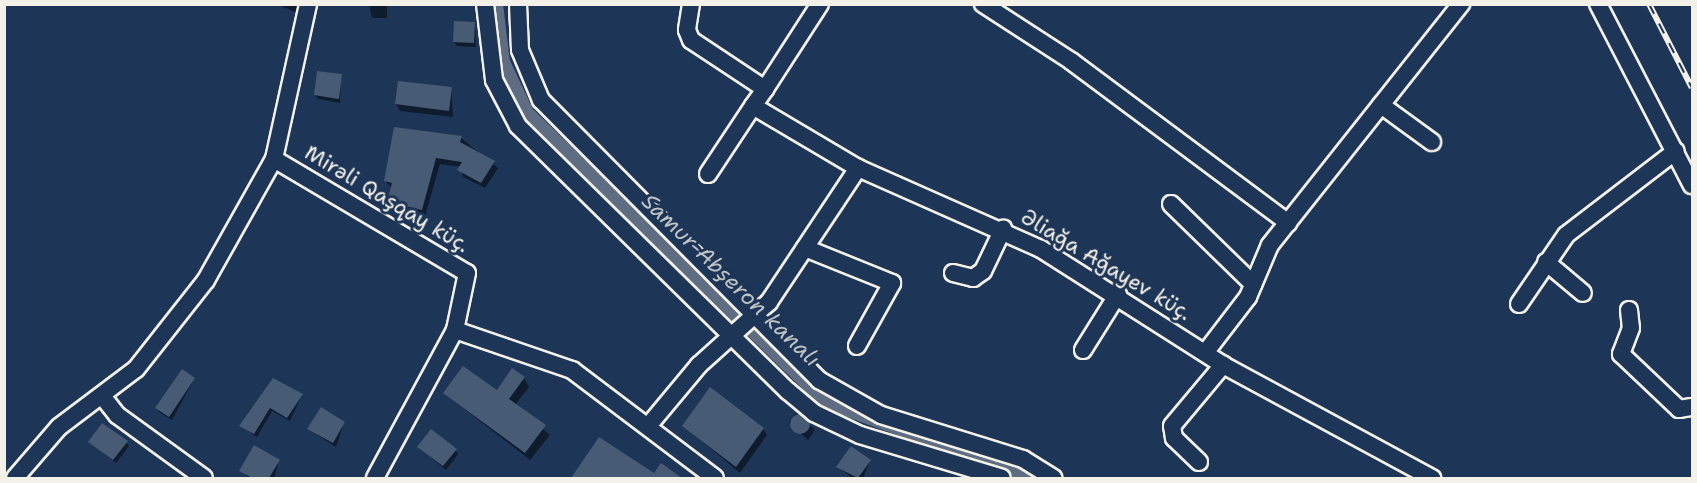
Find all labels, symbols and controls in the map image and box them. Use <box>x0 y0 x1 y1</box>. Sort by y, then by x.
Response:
street label: Mirəli Qaşqay küç. <box>300 140 474 258</box>
water label: Samur-Abşeron kanalı <box>636 188 826 372</box>
street label: Əliağa Ağayev küç. <box>1016 204 1196 326</box>

